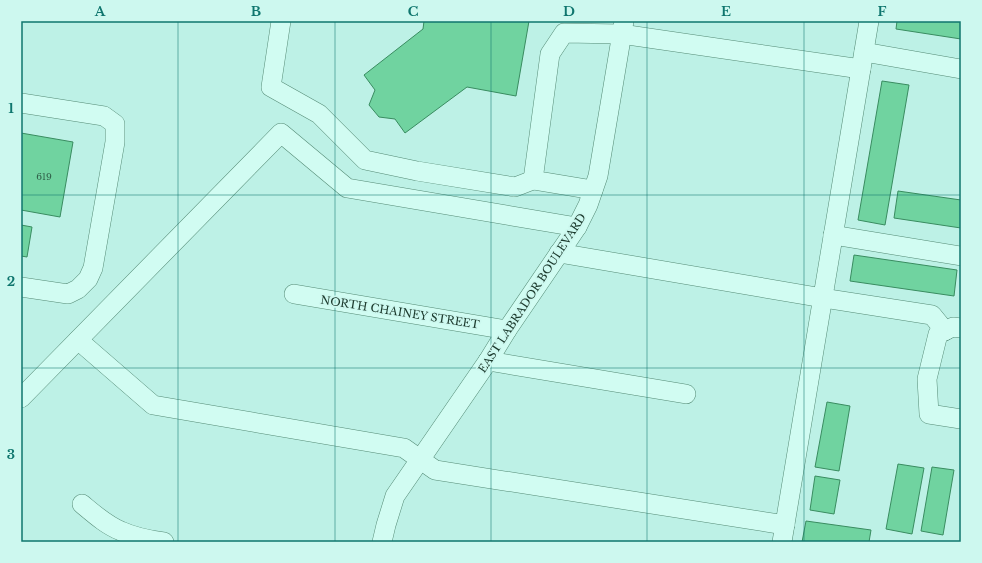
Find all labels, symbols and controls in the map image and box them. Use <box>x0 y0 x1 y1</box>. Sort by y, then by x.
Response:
text: A <box>94 3 106 20</box>
text: B <box>251 3 261 20</box>
text: C <box>408 3 419 20</box>
text: D <box>563 3 575 20</box>
text: E <box>721 3 731 20</box>
text: F <box>878 3 887 20</box>
text: 1 <box>8 100 14 117</box>
house number: 619 <box>36 171 52 182</box>
street label: EAST LABRADOR BOULEVARD <box>475 210 589 375</box>
text: 2 <box>7 273 15 290</box>
street label: NORTH CHAINEY STREET <box>320 293 481 332</box>
text: 3 <box>7 446 15 463</box>

